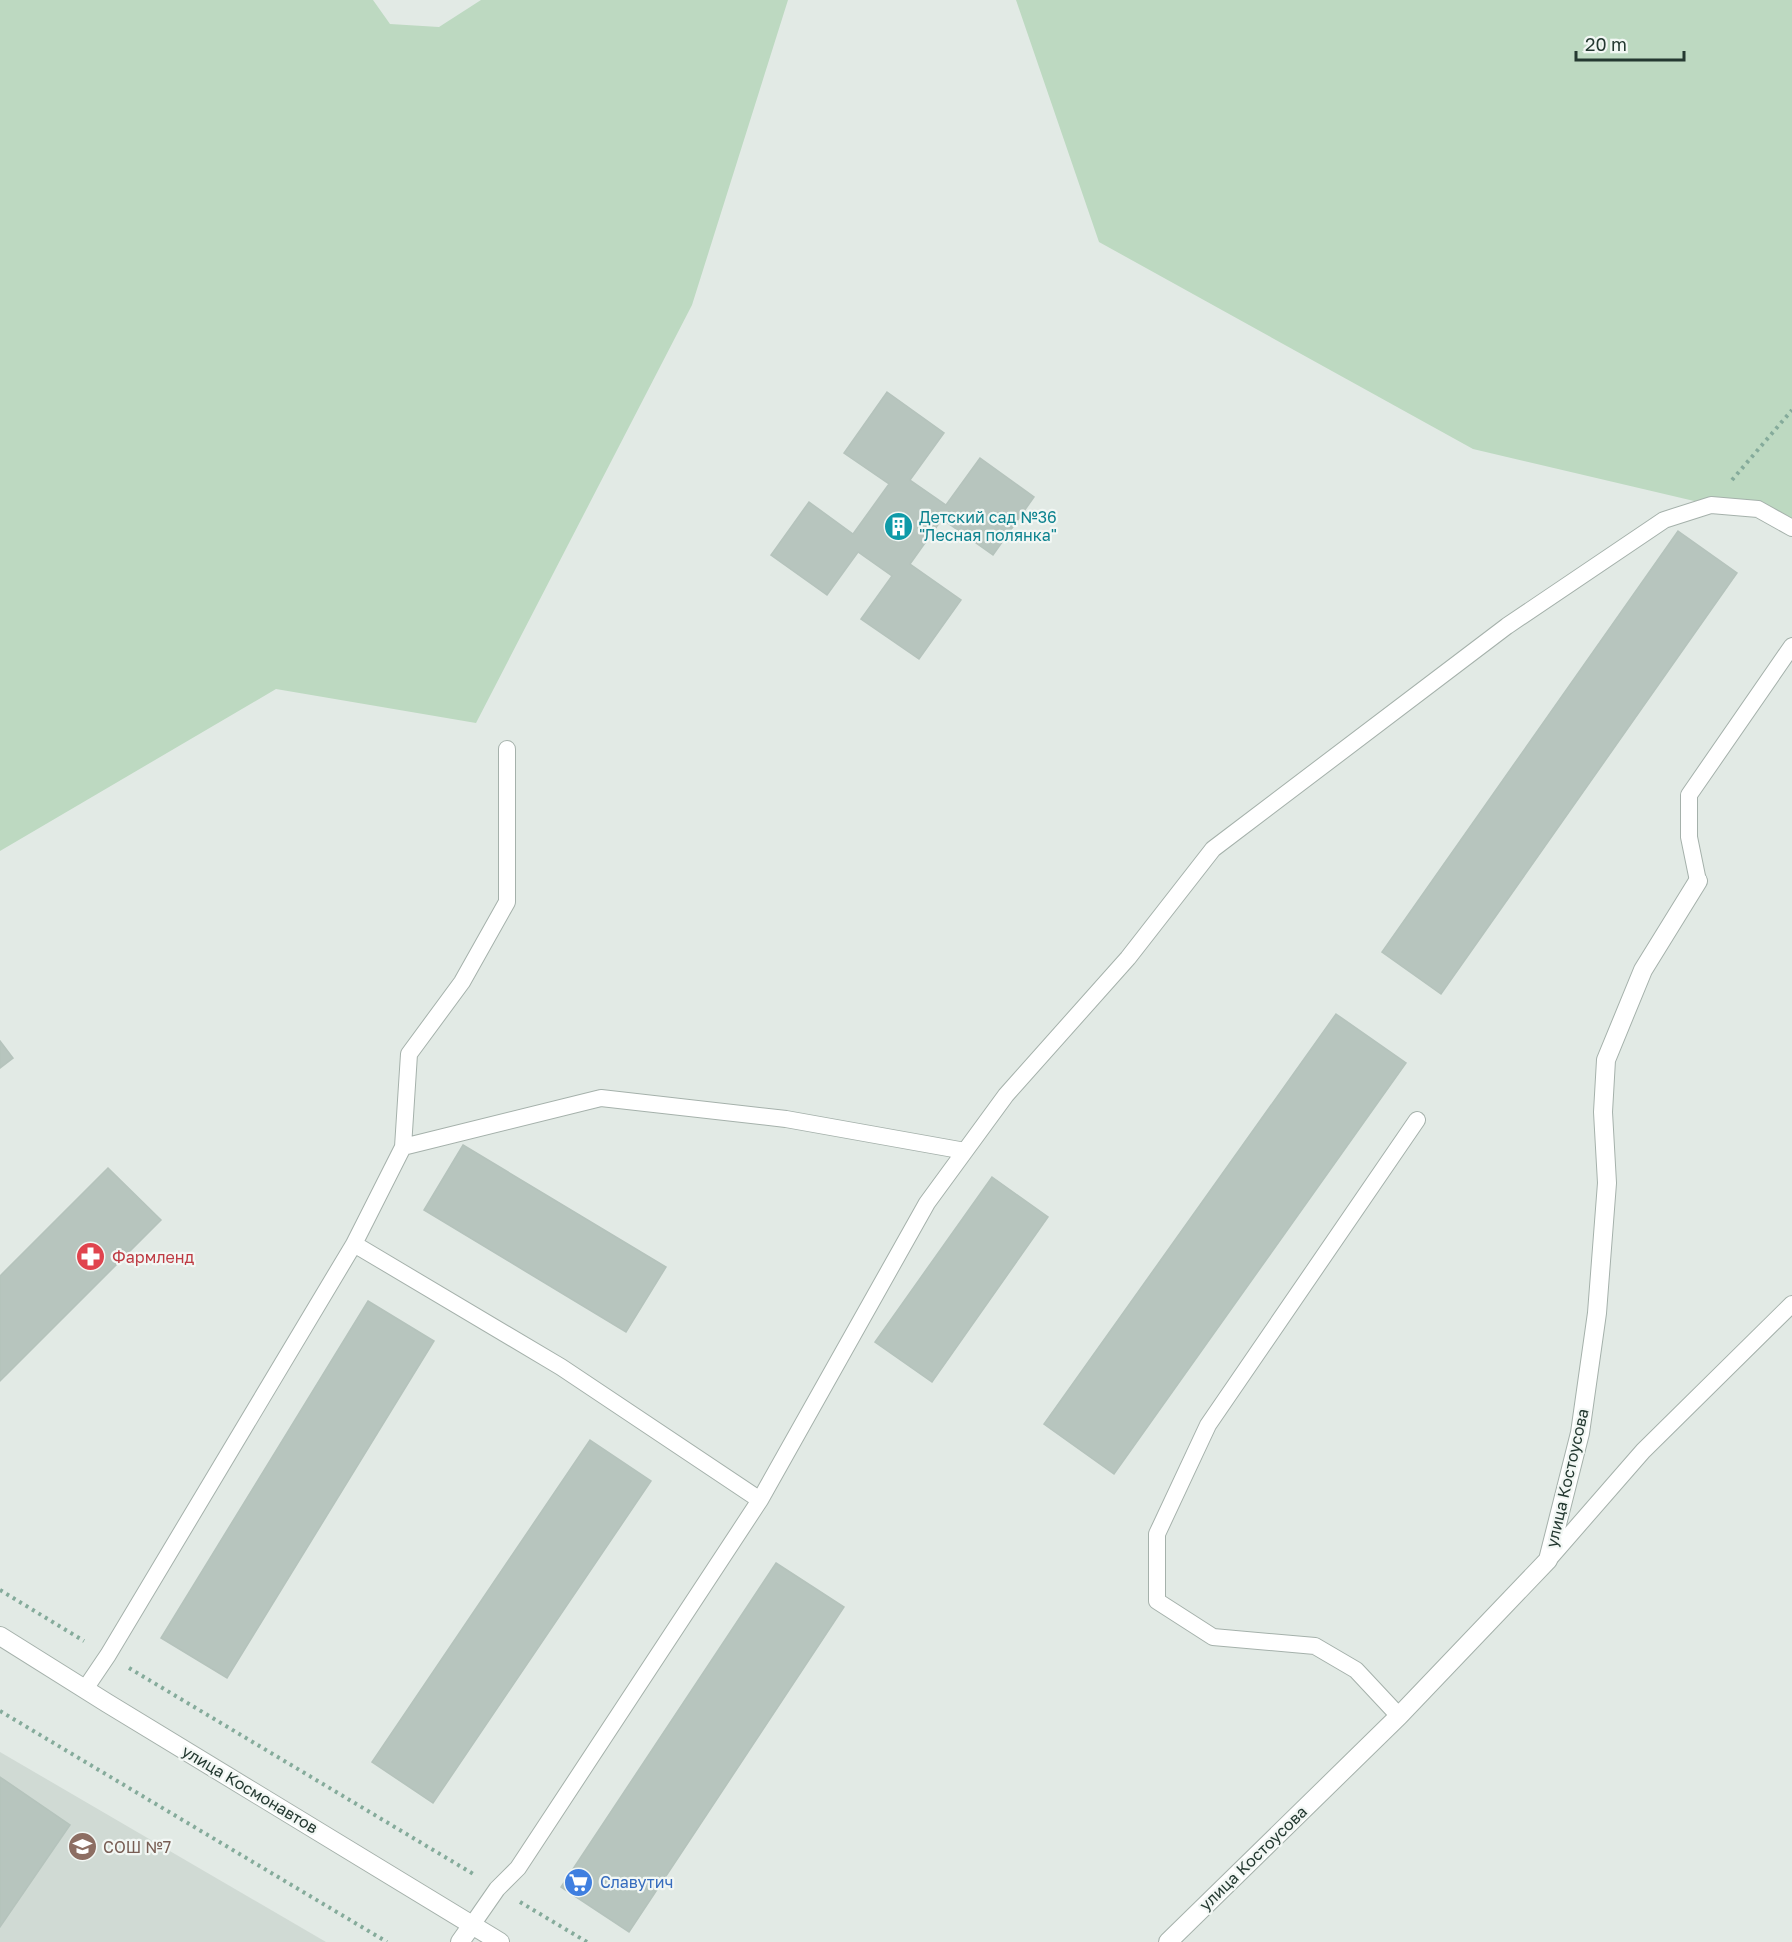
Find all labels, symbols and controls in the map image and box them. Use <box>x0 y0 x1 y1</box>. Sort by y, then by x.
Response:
scale bar <box>1576 24 1684 62</box>
text: 20 m <box>1585 33 1627 55</box>
place label: Детский сад №36 "Лесная полянка" <box>919 507 1057 545</box>
building icon: Детский сад №36 "Лесная полянка" <box>882 510 914 542</box>
pharmacy icon: Фармленд <box>75 1241 107 1273</box>
place label: Фармленд <box>112 1247 195 1267</box>
street label: улица Костоусова <box>1541 1407 1593 1549</box>
street label: улица Космонавтов <box>178 1740 322 1838</box>
street label: улица Костоусова <box>1195 1801 1311 1915</box>
school or university icon: СОШ №7 <box>66 1831 98 1863</box>
place label: СОШ №7 <box>103 1837 171 1857</box>
supermarket icon: Славутич <box>563 1866 595 1898</box>
place label: Славутич <box>600 1872 673 1892</box>

